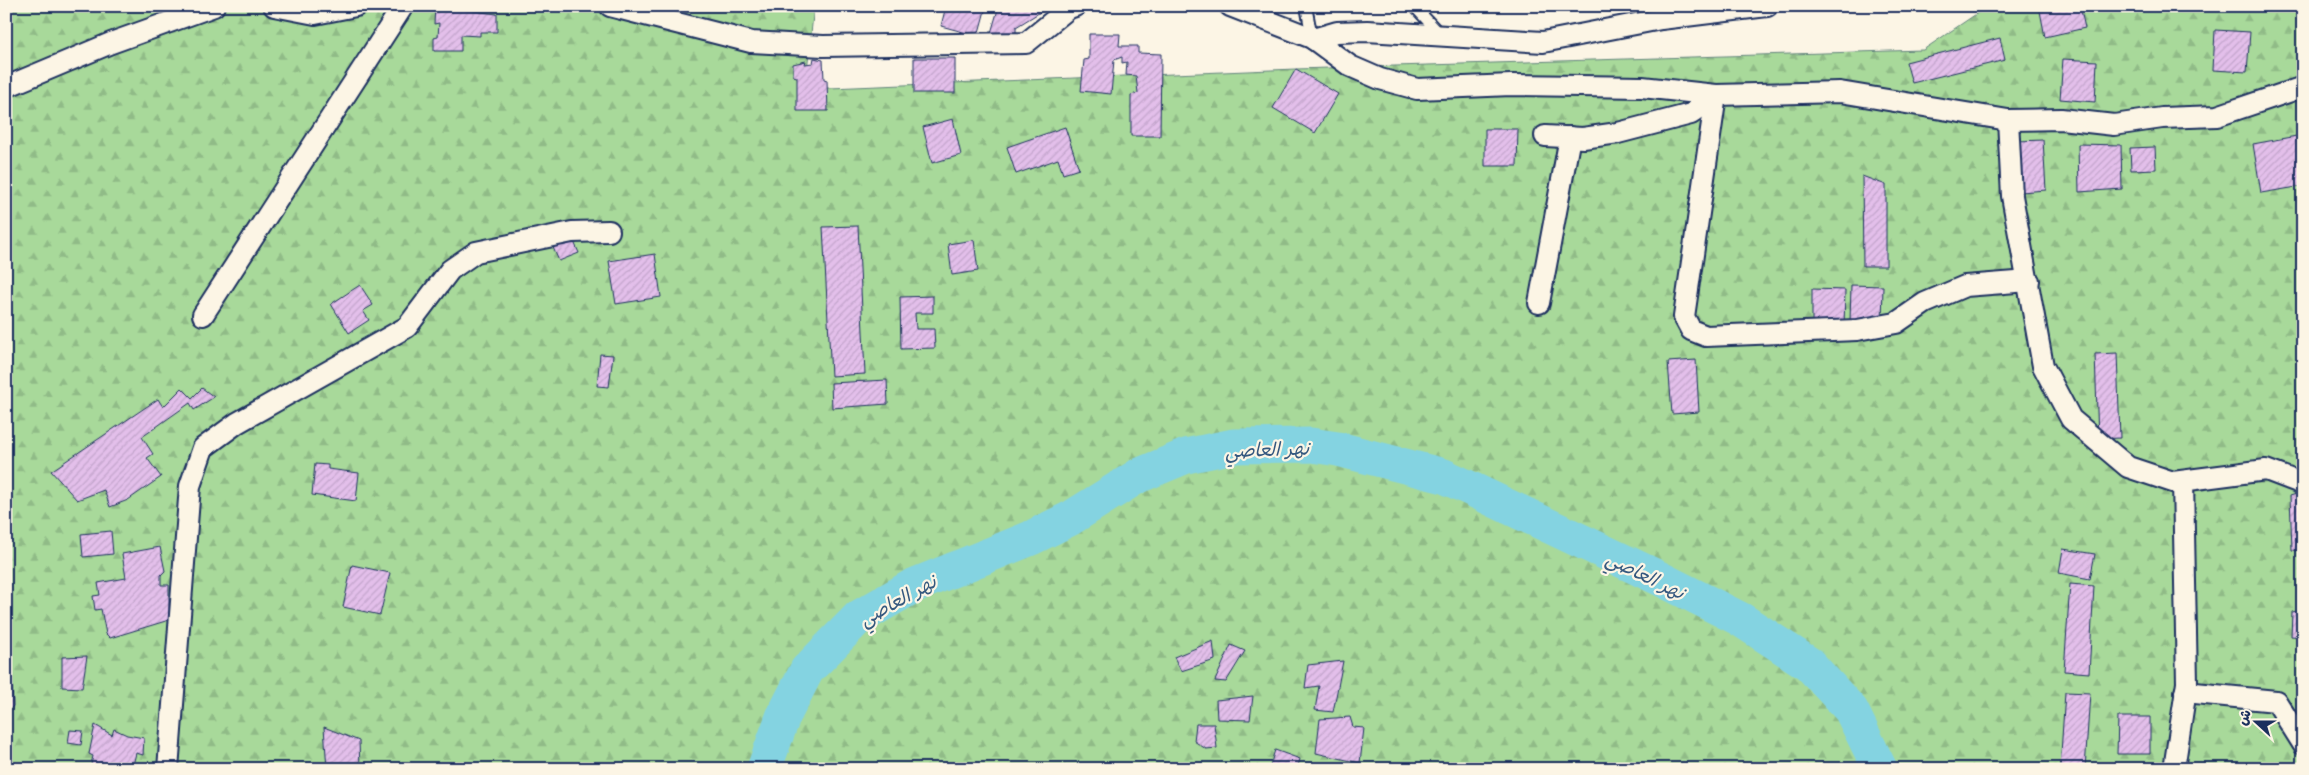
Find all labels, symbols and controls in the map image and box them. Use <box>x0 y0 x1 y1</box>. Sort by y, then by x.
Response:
water label: نهر العاصي <box>1224 432 1312 467</box>
water label: نهر العاصي <box>1600 543 1692 610</box>
water label: نهر العاصي <box>853 565 944 635</box>
north arrow <box>2232 698 2282 748</box>
text: ش <box>2231 706 2256 728</box>

